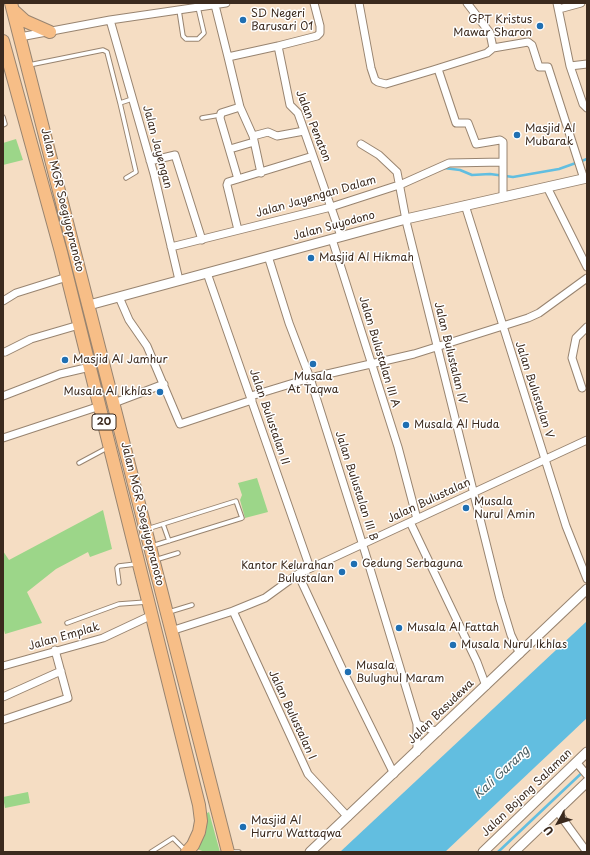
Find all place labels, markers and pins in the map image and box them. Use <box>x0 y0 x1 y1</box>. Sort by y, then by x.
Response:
place label: SD Negeri Barusari 01 <box>251 7 313 33</box>
place label: GPT Kristus Mawar Sharon <box>453 13 532 39</box>
marker: SD Negeri Barusari 01 <box>238 15 248 25</box>
marker: GPT Kristus Mawar Sharon <box>535 21 545 31</box>
place label: Masjid Al Mubarak <box>525 122 575 148</box>
marker: Masjid Al Mubarak <box>512 130 522 140</box>
place label: Masjid Al Hikmah <box>319 251 414 265</box>
marker: Masjid Al Hikmah <box>306 253 316 263</box>
place label: Masjid Al Jamhur <box>73 353 168 367</box>
marker: Masjid Al Jamhur <box>60 355 70 365</box>
marker: Musala At Taqwa <box>308 359 318 369</box>
place label: Musala At Taqwa <box>287 370 339 396</box>
place label: Musala Al Ikhlas <box>64 385 152 399</box>
marker: Musala Al Ikhlas <box>155 387 165 397</box>
place label: Musala Al Huda <box>414 418 499 432</box>
marker: Musala Al Huda <box>401 420 411 430</box>
place label: Musala Nurul Amin <box>474 495 535 521</box>
marker: Musala Nurul Amin <box>461 503 471 513</box>
place label: Gedung Serbaguna <box>362 557 463 571</box>
place label: Kantor Kelurahan Bulustalan <box>241 559 334 585</box>
marker: Gedung Serbaguna <box>349 559 359 569</box>
marker: Kantor Kelurahan Bulustalan <box>337 567 347 577</box>
place label: Musala Al Fattah <box>407 621 499 635</box>
marker: Musala Al Fattah <box>394 623 404 633</box>
place label: Musala Nurul Ikhlas <box>461 638 567 652</box>
marker: Musala Nurul Ikhlas <box>448 640 458 650</box>
place label: Musala Bulughul Maram <box>356 659 444 685</box>
marker: Musala Bulughul Maram <box>343 667 353 677</box>
place label: Masjid Al Hurru Wattaqwa <box>251 814 342 840</box>
marker: Masjid Al Hurru Wattaqwa <box>238 822 248 832</box>

